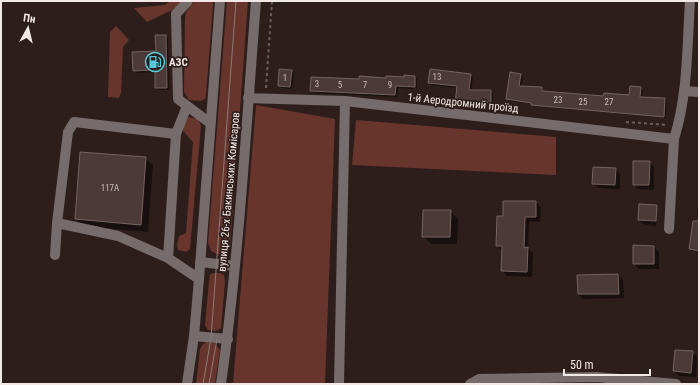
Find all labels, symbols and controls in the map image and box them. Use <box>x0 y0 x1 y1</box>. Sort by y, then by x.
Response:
north arrow <box>8 8 48 48</box>
text: Пн <box>22 11 36 26</box>
fuel station icon: АЗС <box>144 51 166 73</box>
place label: АЗС <box>169 56 188 69</box>
house number: 13 <box>433 72 441 82</box>
house number: 1 <box>283 73 287 83</box>
house number: 3 <box>315 79 319 89</box>
house number: 5 <box>338 80 343 90</box>
house number: 7 <box>363 80 368 90</box>
house number: 9 <box>388 80 392 90</box>
street label: 1-й Аеродромний проїзд <box>407 91 519 115</box>
house number: 23 <box>554 95 562 105</box>
house number: 25 <box>579 97 588 107</box>
house number: 27 <box>605 97 614 107</box>
street label: вулиця 26-х Бакинських Комісаров <box>216 112 242 272</box>
house number: 117А <box>101 183 119 193</box>
scale bar <box>564 351 650 377</box>
text: 50 m <box>570 358 594 372</box>

